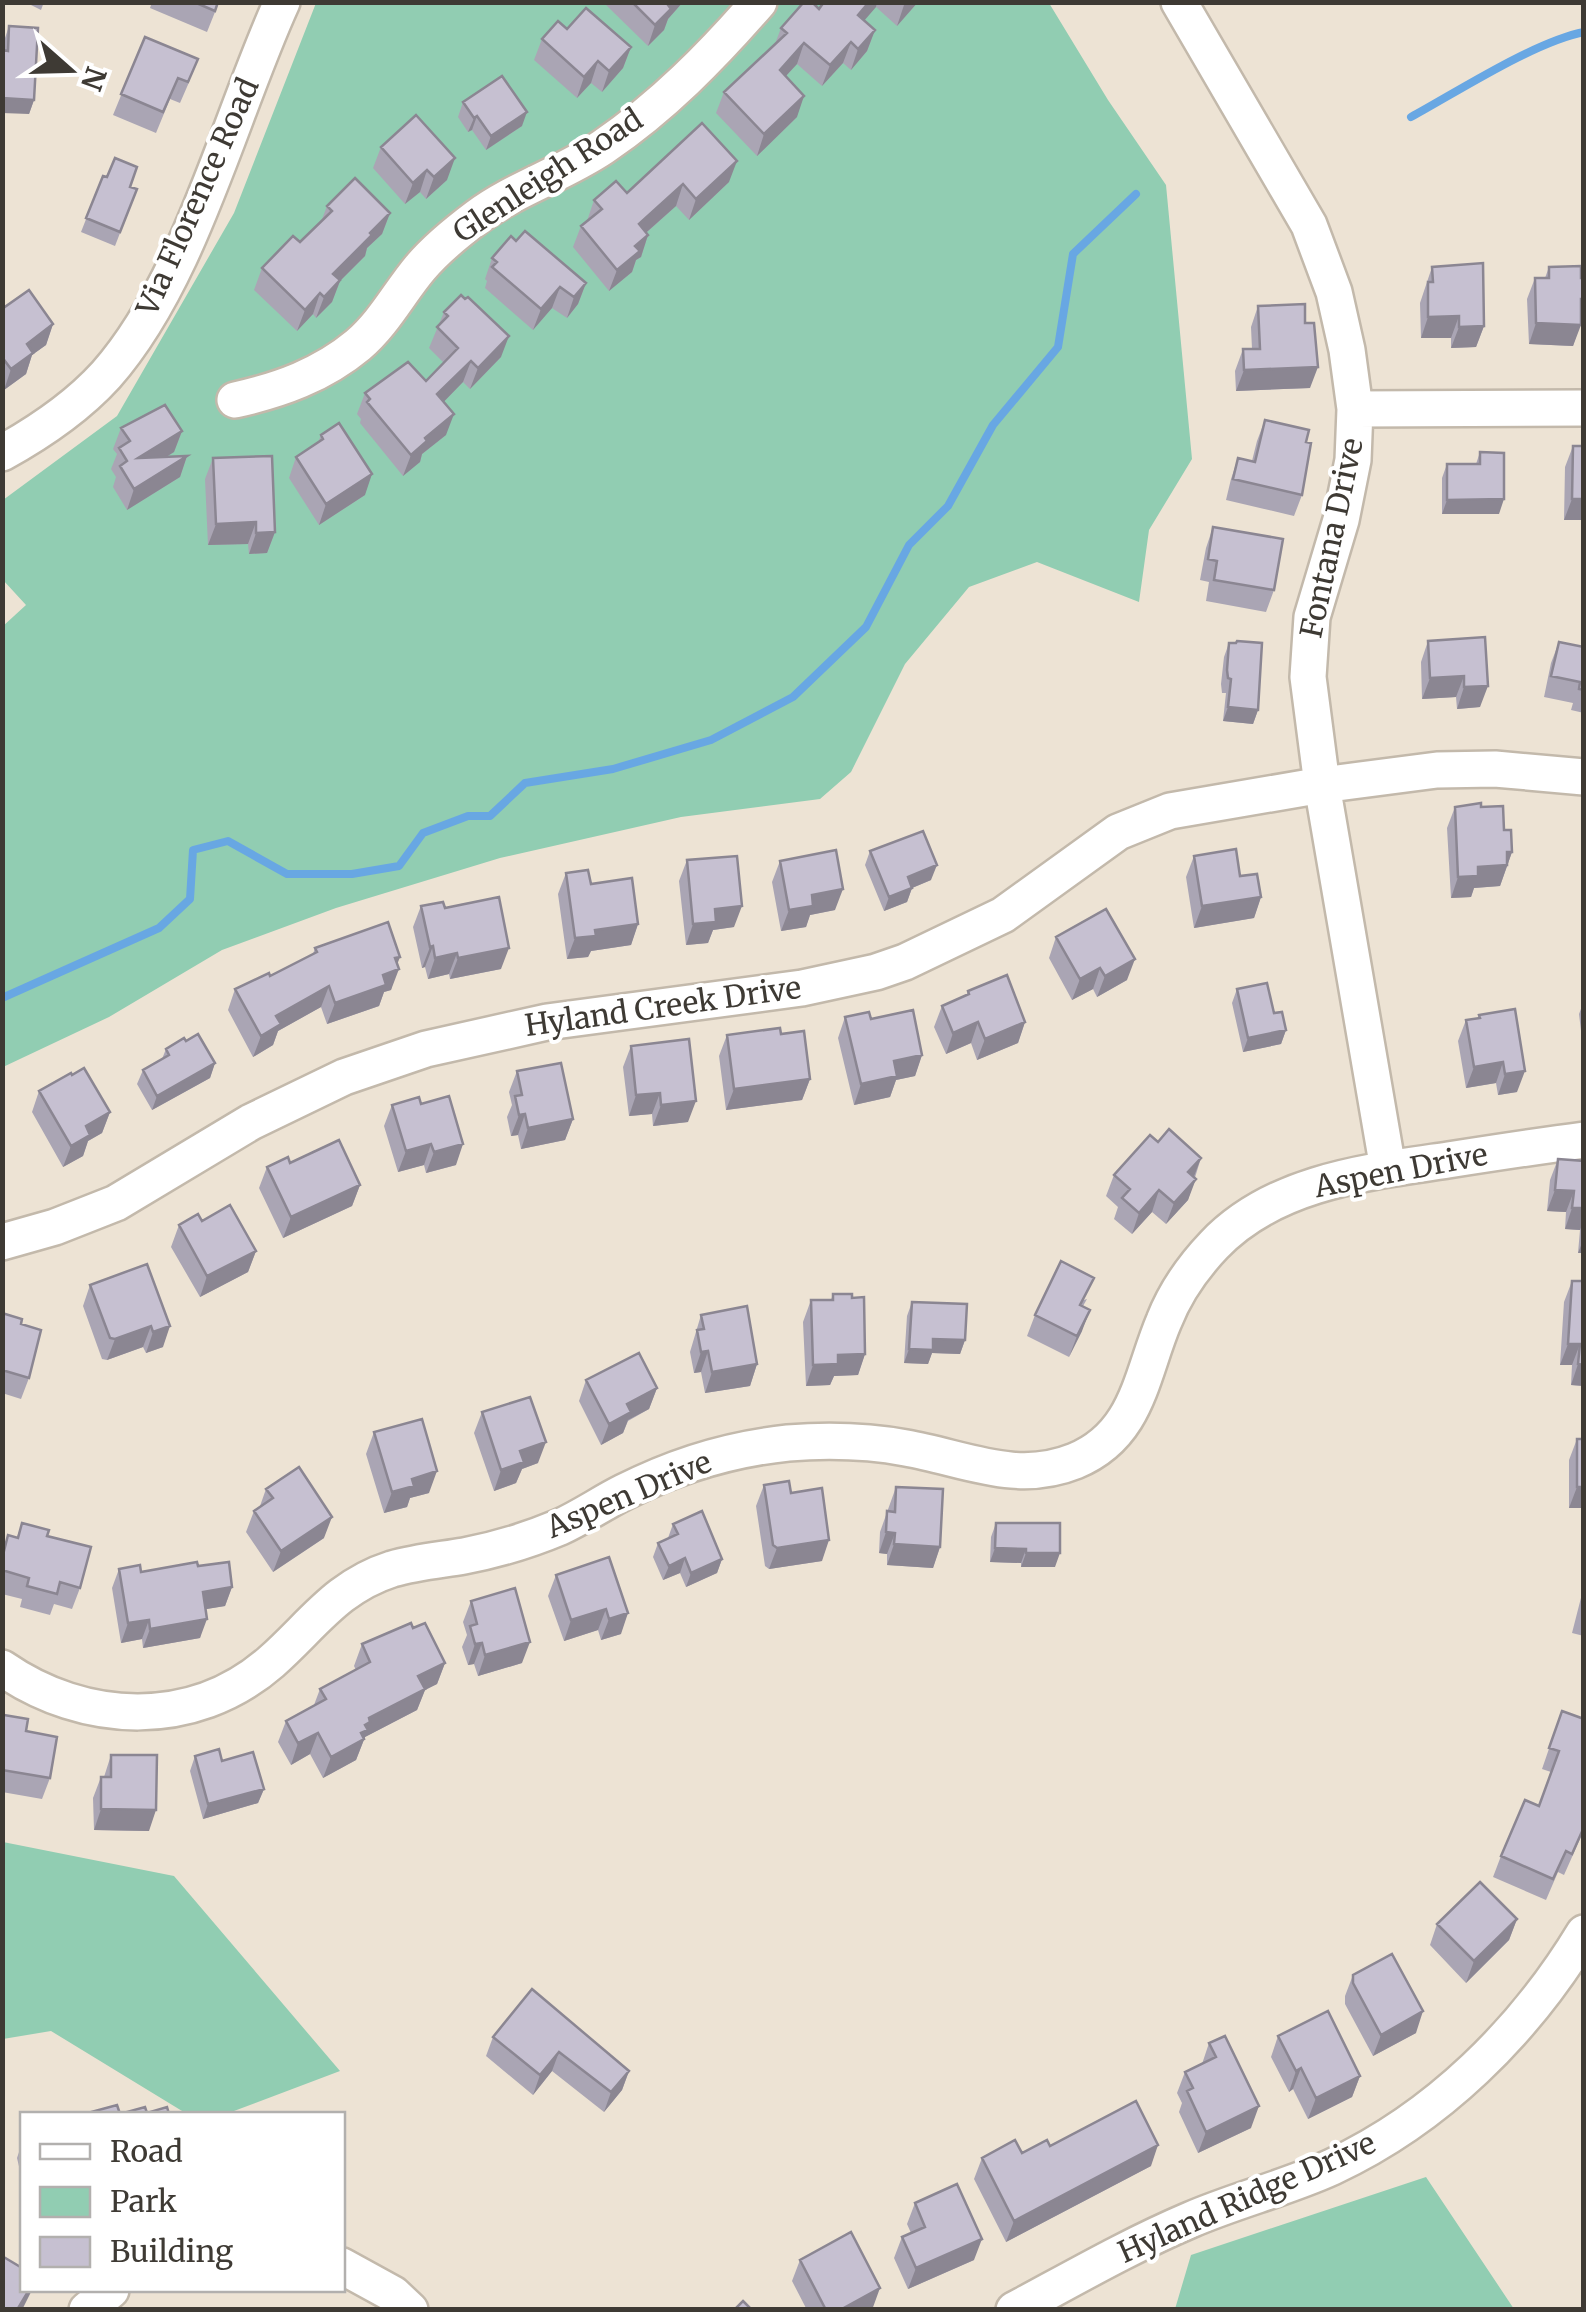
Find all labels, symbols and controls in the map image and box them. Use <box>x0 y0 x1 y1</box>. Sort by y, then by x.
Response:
north arrow <box>20 20 120 120</box>
text: N <box>73 62 114 95</box>
street label: Via Florence Road <box>127 72 267 322</box>
street label: Glenleigh Road <box>446 100 649 251</box>
street label: Fontana Drive <box>1291 435 1371 641</box>
street label: Hyland Creek Drive <box>522 968 803 1044</box>
street label: Aspen Drive <box>1310 1135 1491 1206</box>
street label: Aspen Drive <box>539 1442 717 1546</box>
legend <box>20 2112 345 2292</box>
street label: Hyland Ridge Drive <box>1112 2123 1381 2271</box>
text: Road <box>110 2132 183 2170</box>
text: Park <box>110 2182 177 2220</box>
text: Building <box>110 2232 233 2270</box>

